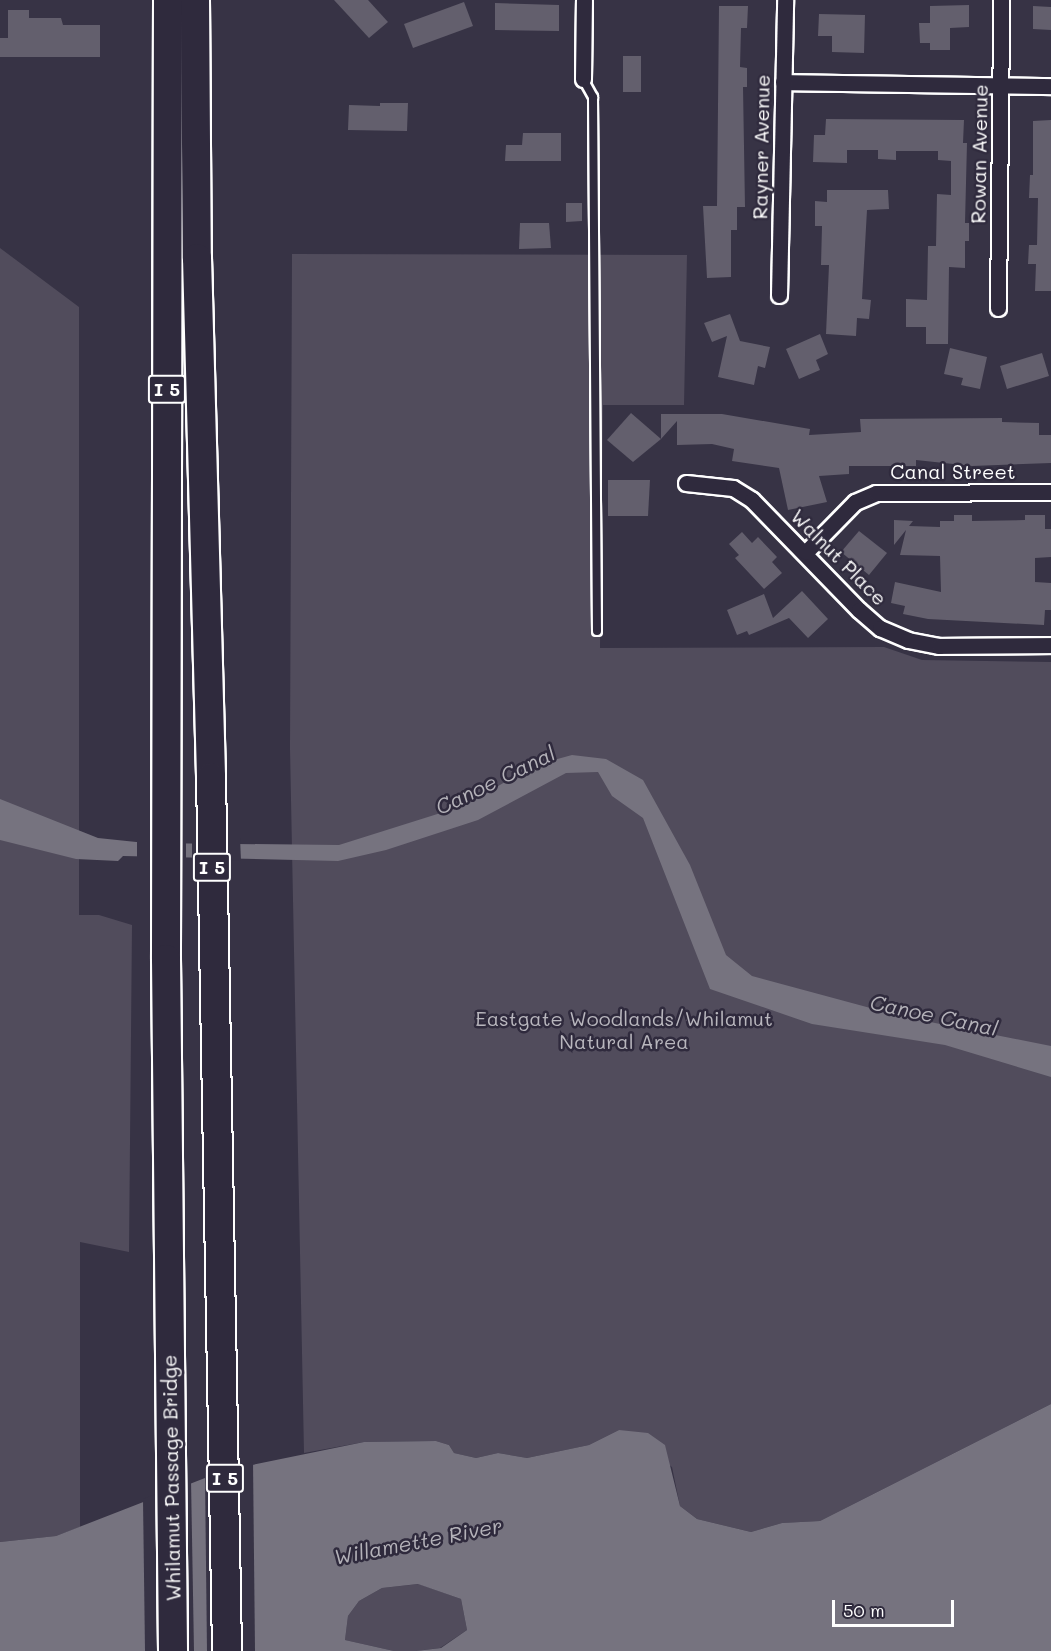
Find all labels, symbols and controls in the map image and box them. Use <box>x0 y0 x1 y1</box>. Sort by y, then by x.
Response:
street label: Rayner Avenue <box>748 74 774 220</box>
street label: Rowan Avenue <box>966 84 992 224</box>
road number: I 5 <box>148 374 186 404</box>
street label: Canal Street <box>890 459 1016 483</box>
street label: Walnut Place <box>786 504 892 610</box>
water label: Canoe Canal <box>431 740 559 820</box>
road number: I 5 <box>192 852 232 882</box>
water label: Canoe Canal <box>868 989 1000 1041</box>
park label: Eastgate Woodlands/Whilamut Natural Area <box>475 1007 773 1054</box>
street label: Whilamut Passage Bridge <box>157 1354 185 1602</box>
road number: I 5 <box>206 1463 244 1493</box>
water label: Willamette River <box>332 1512 504 1570</box>
scale bar <box>835 1588 956 1626</box>
text: 50 m <box>843 1598 885 1622</box>

